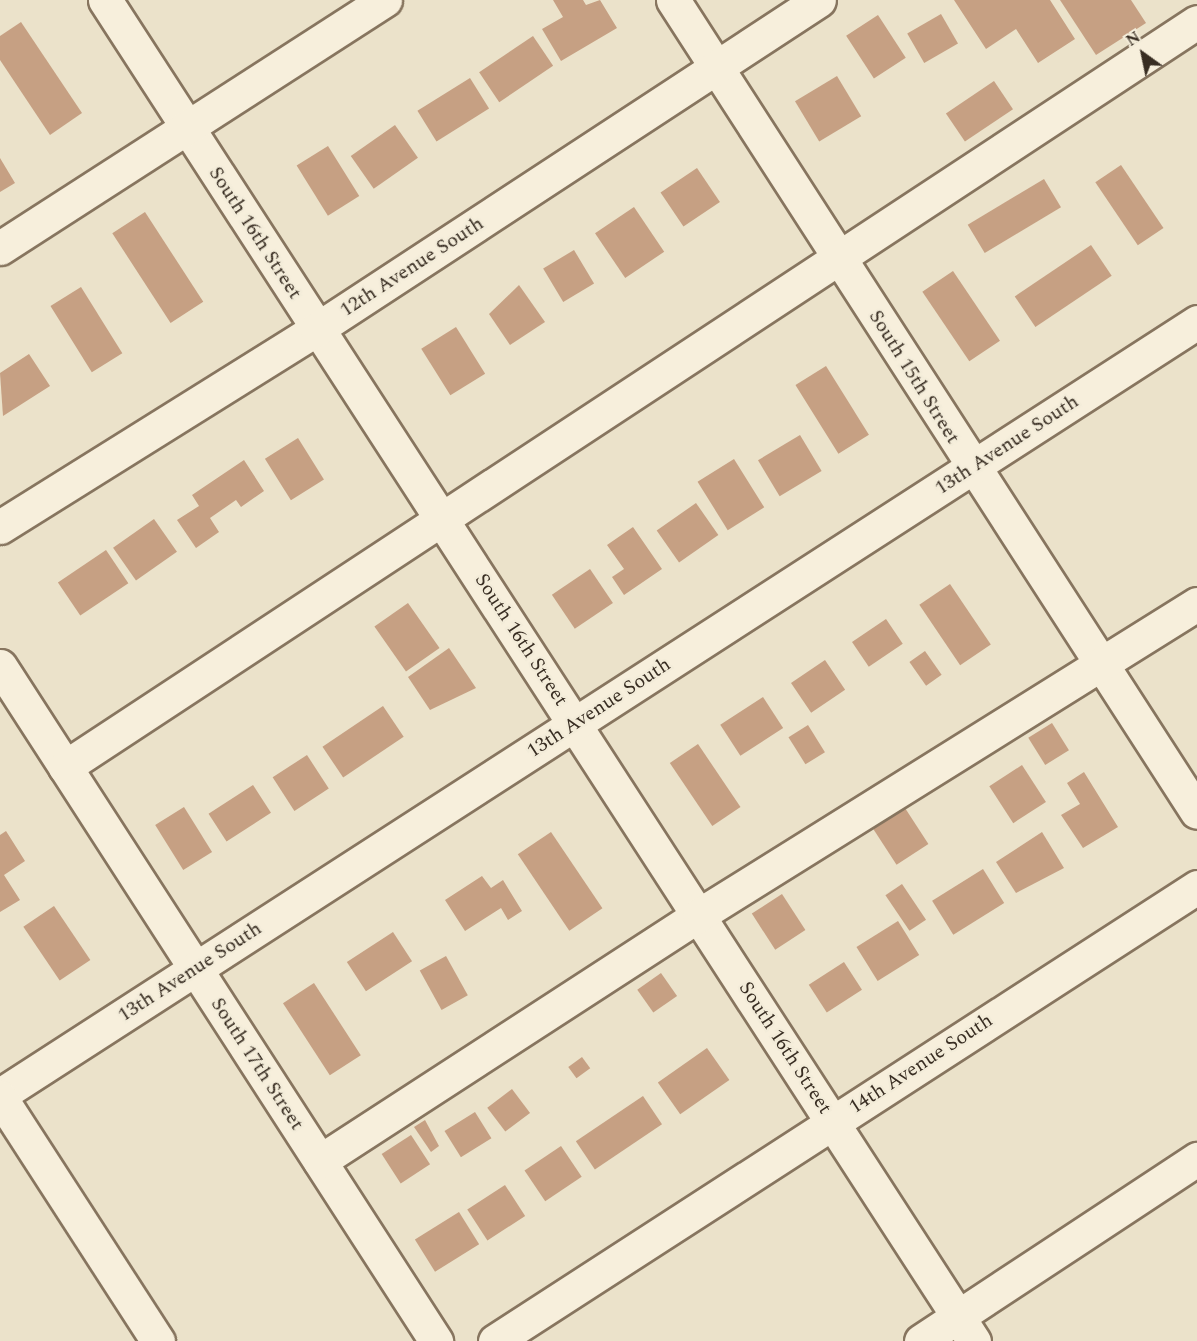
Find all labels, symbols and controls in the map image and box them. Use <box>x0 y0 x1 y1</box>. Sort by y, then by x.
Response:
north arrow <box>1113 24 1173 84</box>
text: N <box>1121 25 1145 53</box>
street label: South 16th Street <box>203 162 307 304</box>
street label: 12th Avenue South <box>336 212 488 322</box>
street label: South 15th Street <box>863 306 965 448</box>
street label: 13th Avenue South <box>931 390 1083 500</box>
street label: South 16th Street <box>469 569 573 711</box>
street label: 13th Avenue South <box>523 653 675 763</box>
street label: 13th Avenue South <box>114 917 266 1027</box>
street label: South 16th Street <box>733 977 837 1119</box>
street label: South 17th Street <box>205 993 309 1135</box>
street label: 14th Avenue South <box>845 1009 997 1119</box>

